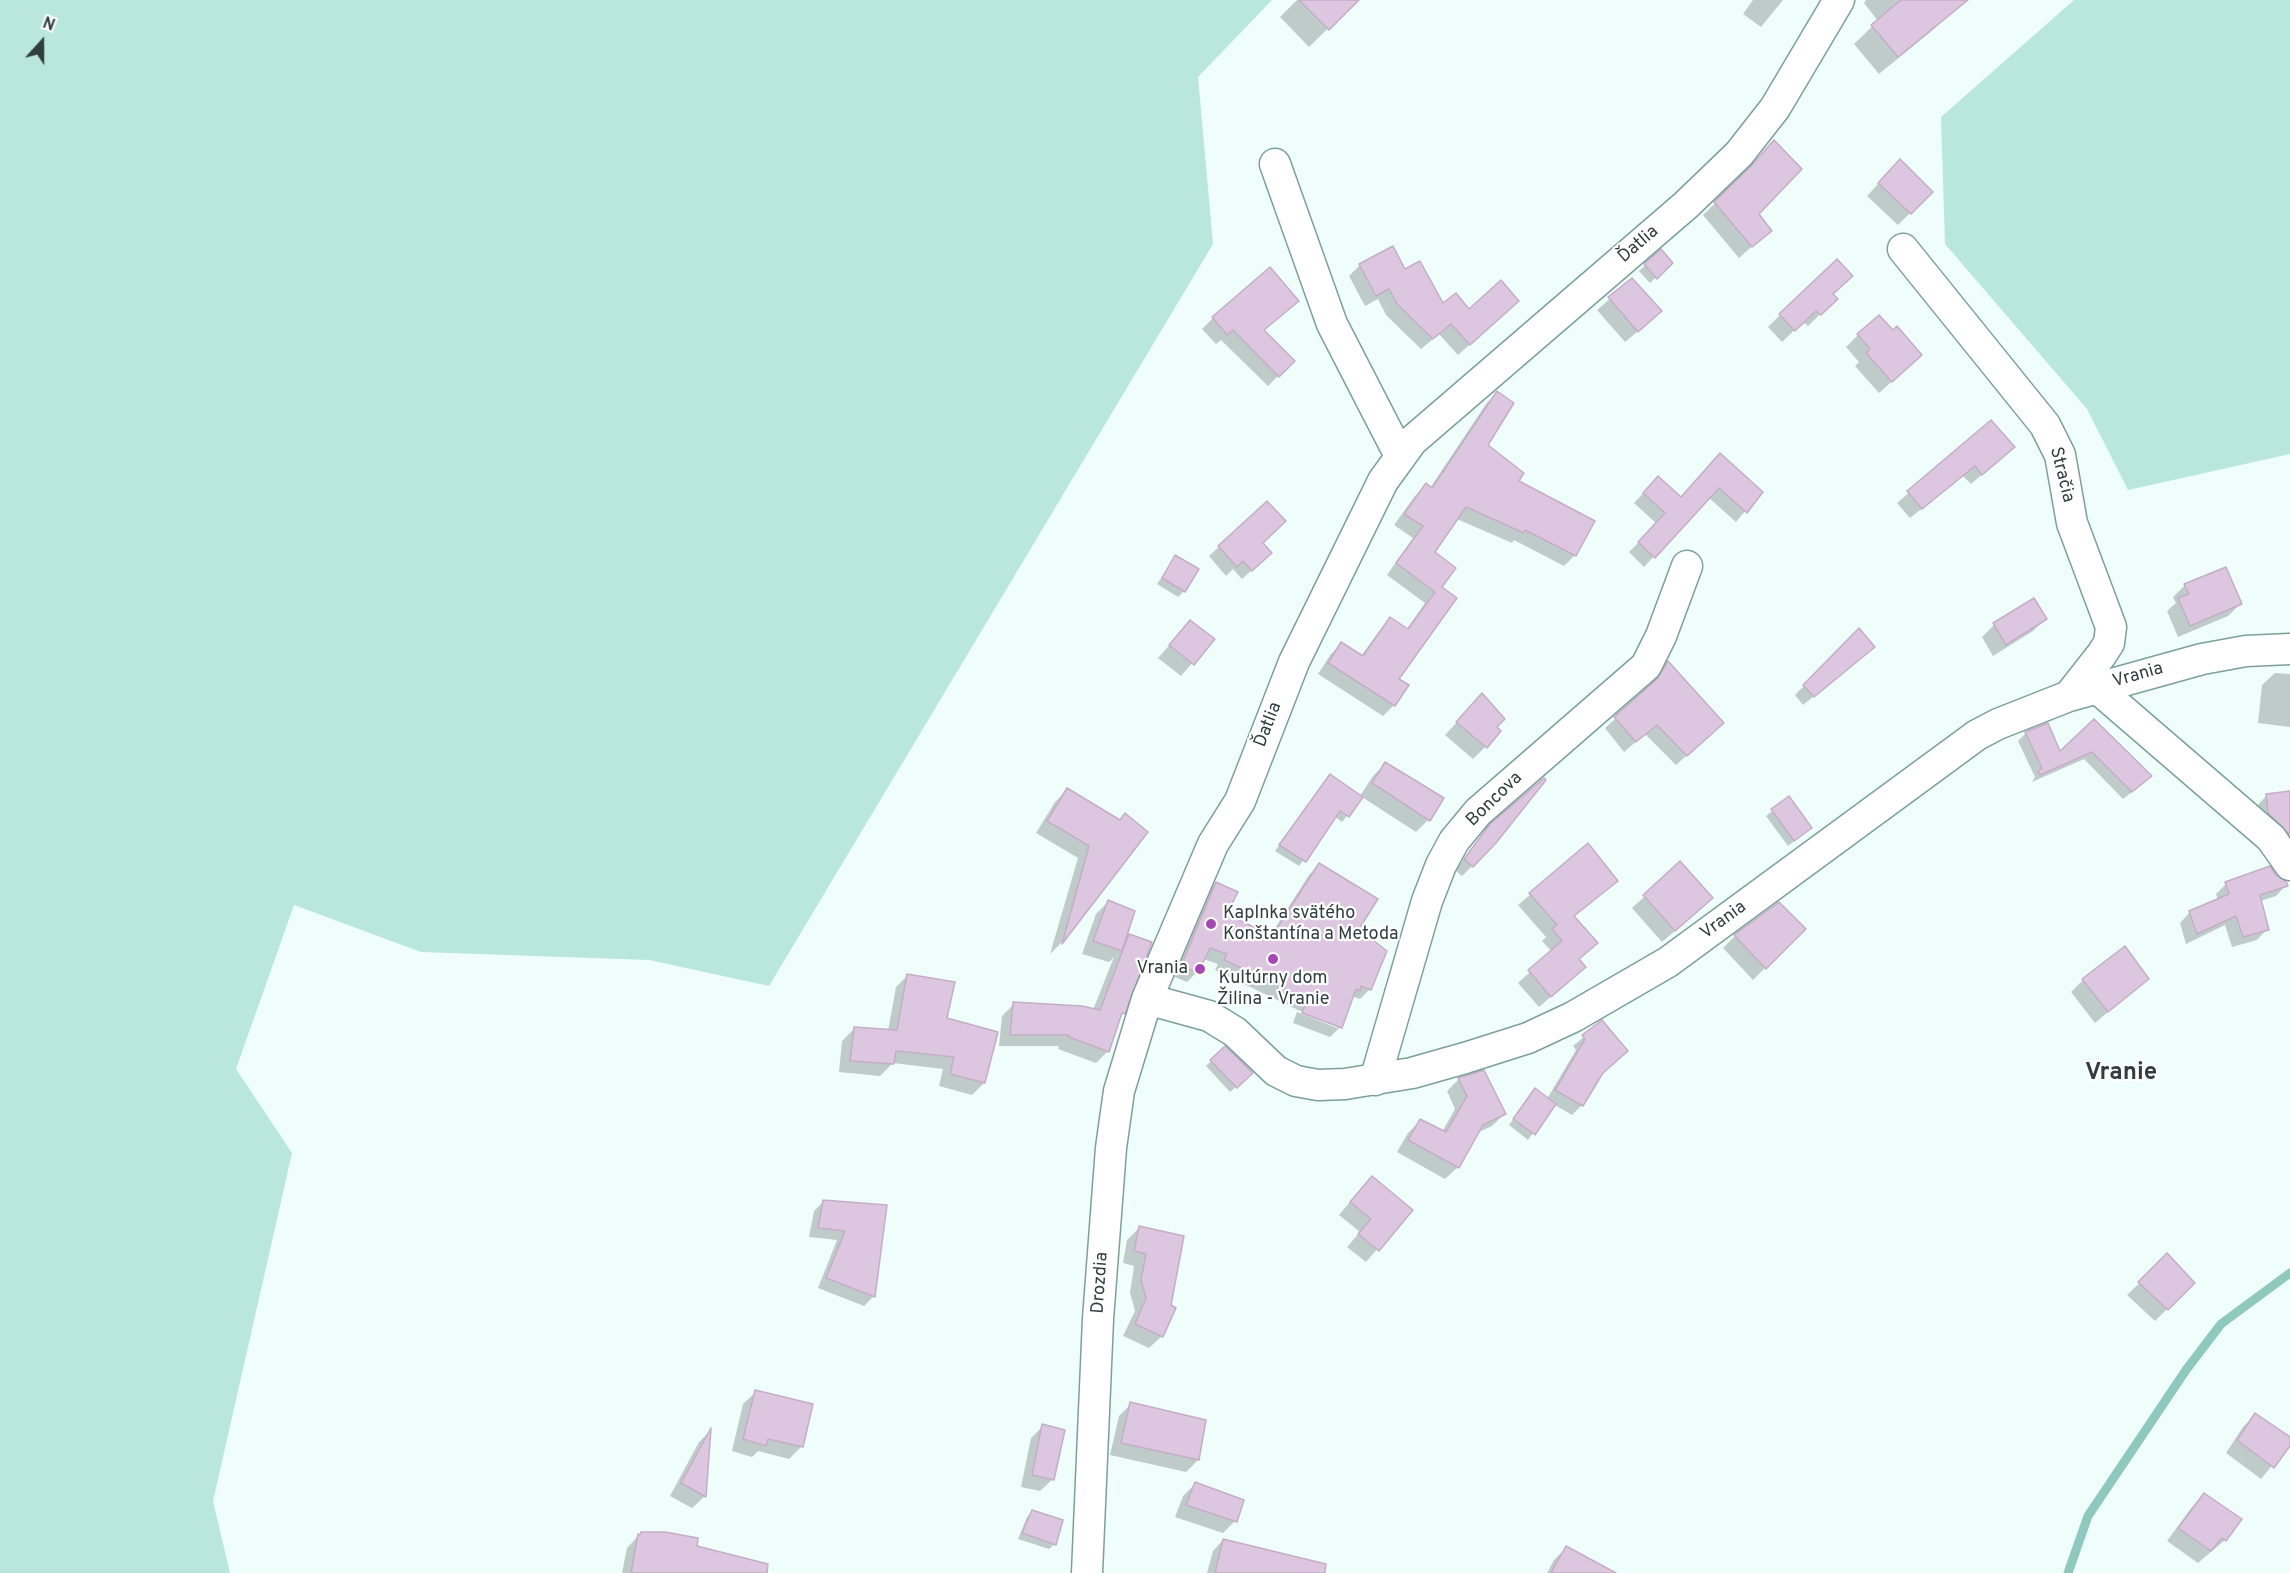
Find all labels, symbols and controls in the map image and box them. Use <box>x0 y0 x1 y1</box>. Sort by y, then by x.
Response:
north arrow <box>12 12 72 72</box>
text: N <box>39 14 57 37</box>
street label: Ďatlia <box>1614 222 1664 268</box>
street label: Stračia <box>2044 445 2078 505</box>
street label: Vrania <box>2110 659 2166 693</box>
street label: Ďatlia <box>1251 699 1287 751</box>
street label: Boncova <box>1462 768 1528 832</box>
street label: Vrania <box>1697 897 1751 945</box>
place label: Kaplnka svätého Konštantína a Metoda <box>1223 903 1399 946</box>
marker: Kaplnka svätého Konštantína a Metoda <box>1204 917 1218 931</box>
marker: Kultúrny dom Žilina - Vranie <box>1266 952 1280 966</box>
place label: Vrania <box>1136 958 1188 980</box>
marker: Vrania <box>1193 962 1207 976</box>
place label: Kultúrny dom Žilina - Vranie <box>1217 968 1329 1010</box>
district label: Vranie <box>2085 1060 2157 1088</box>
street label: Drozdia <box>1088 1251 1114 1315</box>

